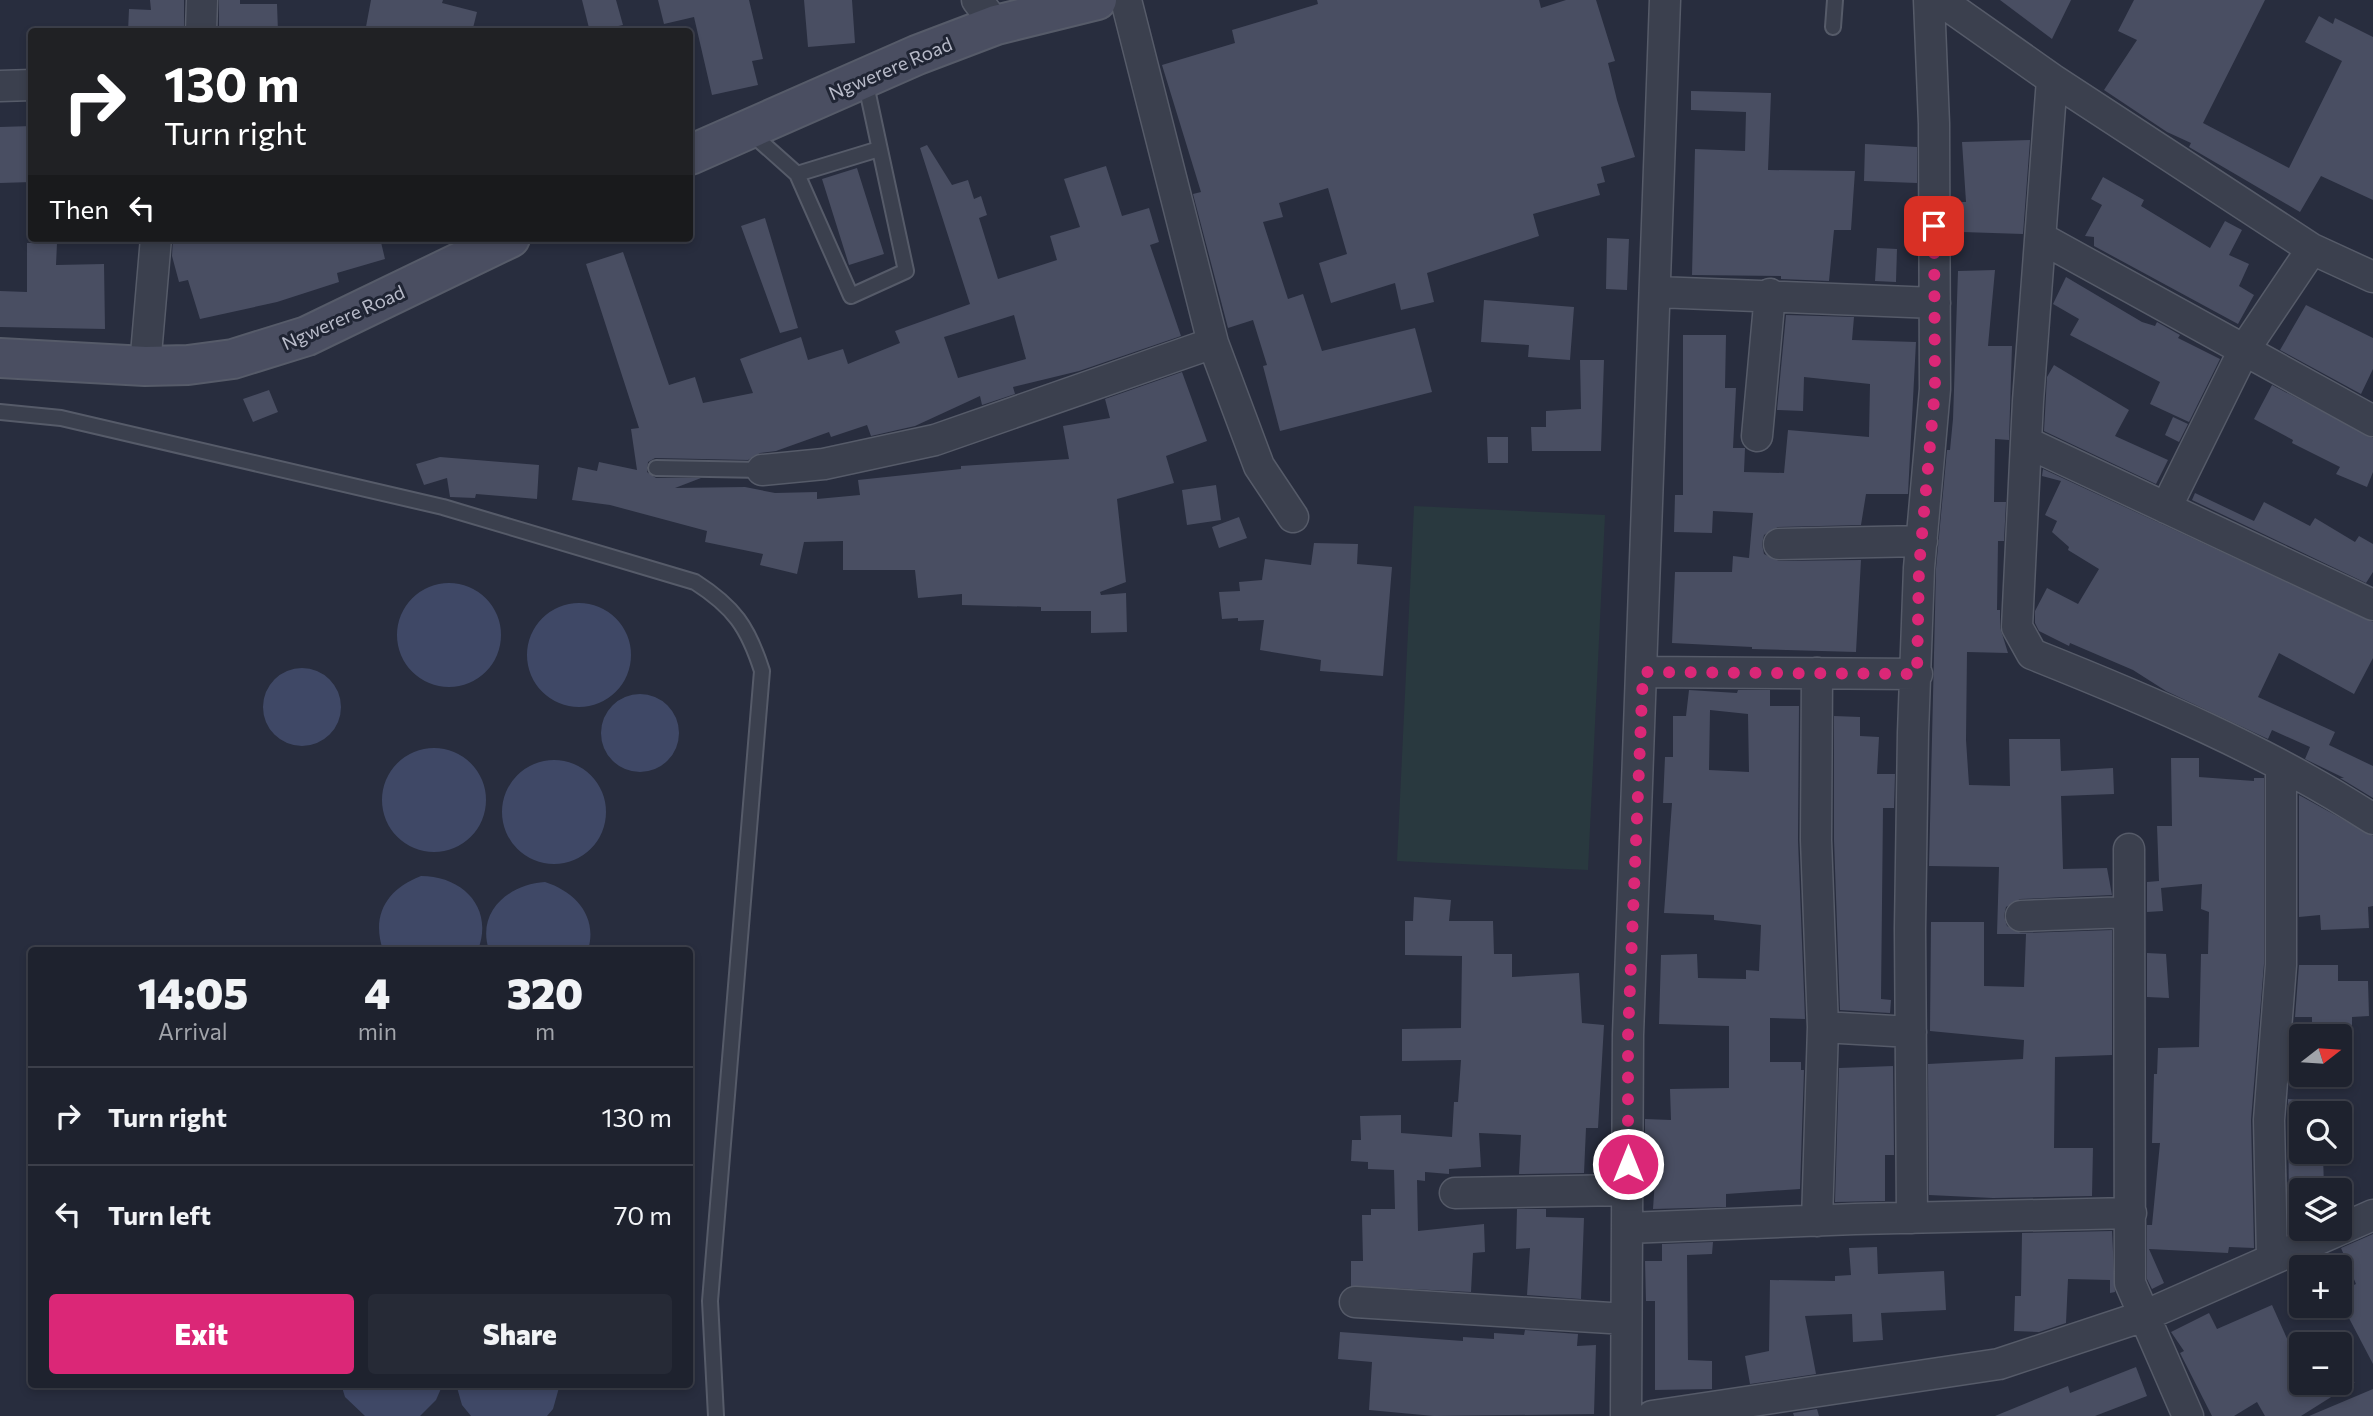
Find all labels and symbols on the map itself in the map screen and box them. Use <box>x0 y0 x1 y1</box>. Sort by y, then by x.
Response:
street label: Ngwerere Road <box>825 32 955 104</box>
pin <box>1904 196 1964 256</box>
street label: Ngwerere Road <box>278 280 408 354</box>
north arrow <box>2289 1024 2352 1087</box>
position arrow <box>1591 1127 1665 1201</box>

